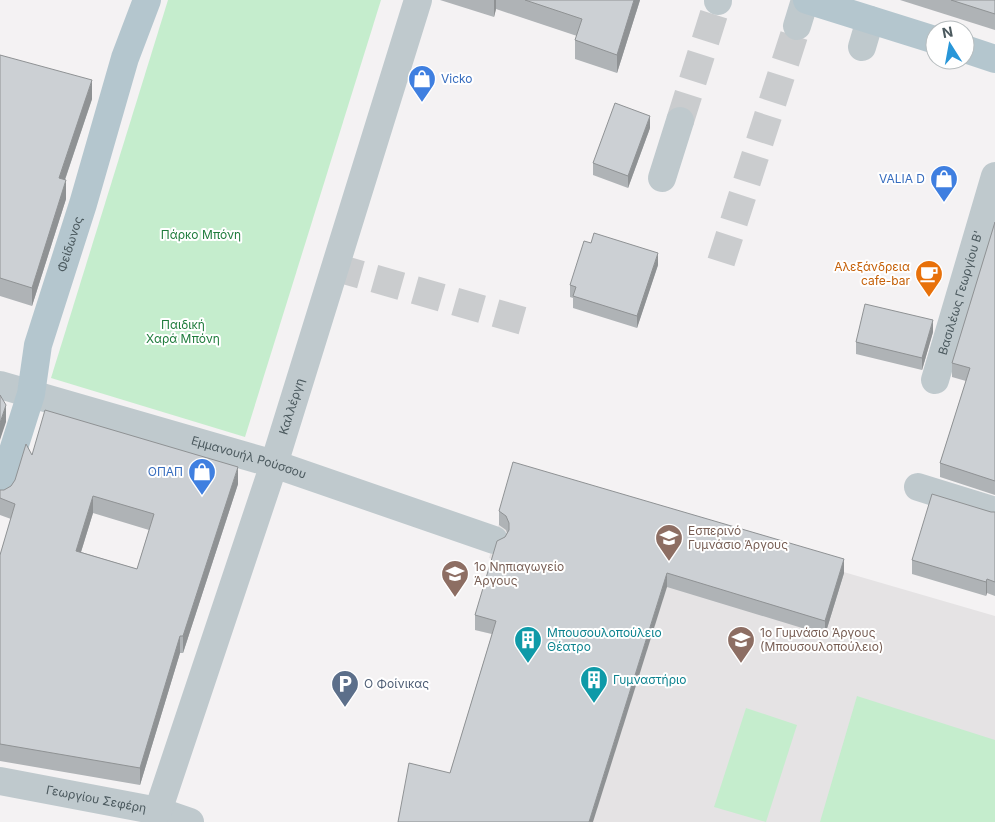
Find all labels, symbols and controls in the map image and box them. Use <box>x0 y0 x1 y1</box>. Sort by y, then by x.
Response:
north arrow <box>925 20 975 70</box>
text: N <box>941 22 954 41</box>
shop icon: Vicko <box>407 64 437 103</box>
place label: Vicko <box>441 71 473 86</box>
shop icon: VALIA D <box>929 164 959 203</box>
place label: VALIA D <box>879 171 925 186</box>
street label: Φείδωνος <box>54 214 86 274</box>
park label: Πάρκο Μπόνη <box>161 227 241 242</box>
street label: Βασιλέως Γεωργίου Β' <box>935 229 986 357</box>
place label: Αλεξάνδρεια cafe-bar <box>834 259 910 288</box>
cafe icon: Αλεξάνδρεια cafe-bar <box>914 259 944 298</box>
park label: Παιδική Χαρά Μπόνη <box>146 317 220 346</box>
street label: Καλλέργη <box>276 376 307 436</box>
street label: Εμμανουήλ Ρούσσου <box>190 433 308 482</box>
shop icon: ΟΠΑΠ <box>187 457 217 496</box>
place label: ΟΠΑΠ <box>148 464 183 479</box>
school or university icon: Εσπερινό Γυμνάσιο Άργους <box>654 523 684 562</box>
place label: Εσπερινό Γυμνάσιο Άργους <box>688 523 788 552</box>
school or university icon: 1ο Νηπιαγωγείο Άργους <box>440 559 470 598</box>
place label: 1ο Νηπιαγωγείο Άργους <box>474 559 564 588</box>
building icon: Μπουσουλοπούλειο Θέατρο <box>513 625 543 664</box>
place label: Μπουσουλοπούλειο Θέατρο <box>547 625 662 654</box>
school or university icon: 1ο Γυμνάσιο Άργους (Μπουσουλοπούλειο) <box>726 625 756 664</box>
place label: 1ο Γυμνάσιο Άργους (Μπουσουλοπούλειο) <box>760 625 883 654</box>
building icon: Γυμναστήριο <box>579 665 609 704</box>
parking icon: Ο Φοίνικας <box>330 669 360 708</box>
place label: Γυμναστήριο <box>613 672 687 687</box>
place label: Ο Φοίνικας <box>364 676 429 691</box>
street label: Γεωργίου Σεφέρη <box>45 782 148 816</box>

